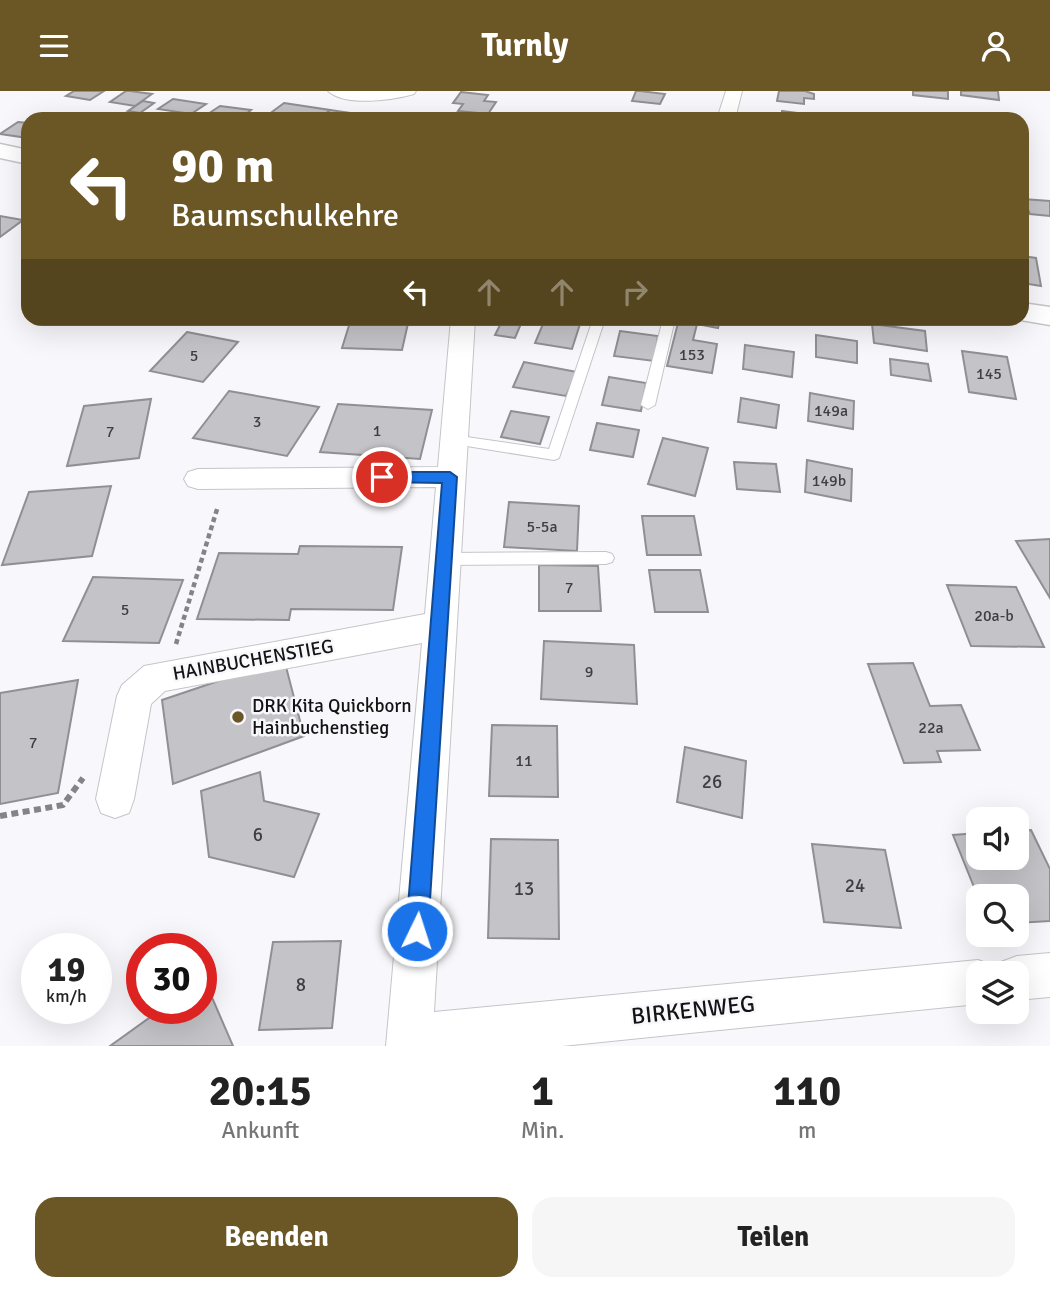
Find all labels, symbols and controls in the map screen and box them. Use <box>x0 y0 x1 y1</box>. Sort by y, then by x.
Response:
text: Turnly <box>482 26 568 65</box>
icon: menu <box>35 27 73 65</box>
icon: person <box>977 27 1015 65</box>
text: 90 m <box>171 136 274 196</box>
icon: left <box>56 140 147 231</box>
text: Baumschulkehre <box>171 196 399 235</box>
icon: left <box>397 273 435 311</box>
icon: ahead <box>470 273 508 311</box>
icon: ahead <box>543 273 581 311</box>
icon: right <box>616 273 654 311</box>
house number: 153 <box>679 345 705 365</box>
house number: 5 <box>190 346 198 366</box>
house number: 145 <box>976 364 1002 384</box>
house number: 149a <box>814 401 848 421</box>
house number: 3 <box>253 412 261 432</box>
house number: 1 <box>373 421 381 441</box>
house number: 7 <box>106 422 114 442</box>
pin <box>352 447 412 507</box>
icon: arrive <box>363 458 401 496</box>
house number: 149b <box>812 471 846 491</box>
house number: 5-5a <box>527 517 558 537</box>
house number: 7 <box>565 578 573 598</box>
house number: 5 <box>121 600 129 620</box>
house number: 20a-b <box>974 606 1014 626</box>
street label: HAINBUCHENSTIEG <box>171 634 335 686</box>
house number: 9 <box>585 662 593 682</box>
place label: DRK Kita Quickborn Hainbuchenstieg <box>252 694 412 740</box>
marker: DRK Kita Quickborn Hainbuchenstieg <box>230 709 246 725</box>
house number: 22a <box>918 718 944 738</box>
house number: 7 <box>29 733 37 753</box>
house number: 11 <box>515 751 533 771</box>
house number: 26 <box>702 770 722 794</box>
map controls <box>966 807 1029 1024</box>
button: sound <box>966 807 1029 870</box>
house number: 6 <box>253 823 263 847</box>
house number: 24 <box>845 874 865 898</box>
house number: 13 <box>514 877 534 901</box>
button: search <box>966 884 1029 947</box>
position arrow <box>380 894 454 968</box>
speed limit sign: 30 <box>126 933 217 1024</box>
text: 19 <box>48 948 85 991</box>
button: layers <box>966 961 1029 1024</box>
house number: 8 <box>296 973 306 997</box>
text: km/h <box>46 985 87 1007</box>
street label: BIRKENWEG <box>630 989 756 1031</box>
text: 20:15 <box>209 1066 312 1117</box>
text: 1 <box>531 1066 554 1117</box>
text: 110 <box>773 1066 841 1117</box>
text: Ankunft <box>221 1116 299 1145</box>
text: Min. <box>521 1116 564 1145</box>
text: m <box>798 1116 816 1145</box>
button: Beenden <box>35 1197 518 1277</box>
button: Teilen <box>532 1197 1015 1277</box>

